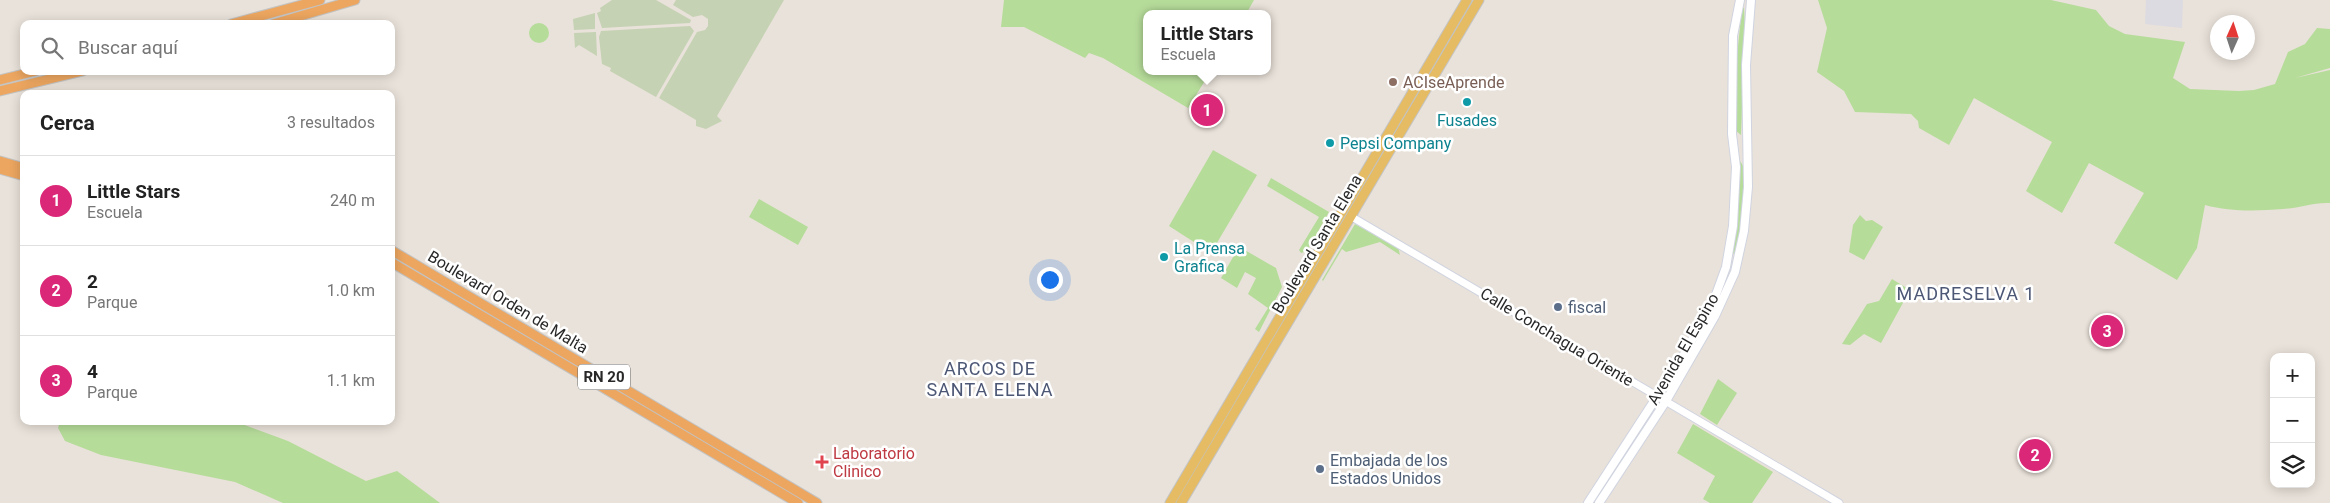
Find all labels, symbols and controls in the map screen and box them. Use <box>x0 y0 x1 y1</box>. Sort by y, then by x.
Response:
popup <box>1143 10 1271 75</box>
north arrow <box>2210 15 2255 60</box>
search box <box>20 20 395 75</box>
text: Little Stars <box>1160 22 1254 45</box>
icon: search <box>38 34 66 62</box>
text: Buscar aquí <box>78 36 178 59</box>
text: Escuela <box>1160 45 1216 64</box>
place label: ACIseAprende <box>1403 73 1504 92</box>
marker: ACIseAprende <box>1387 76 1399 88</box>
pin: 1 <box>1191 91 1223 129</box>
marker: Fusades <box>1461 96 1473 108</box>
text: Cerca <box>40 111 95 135</box>
place label: Fusades <box>1437 111 1497 130</box>
text: 3 resultados <box>287 113 375 132</box>
place label: Pepsi Company <box>1340 134 1452 153</box>
marker: Pepsi Company <box>1324 137 1336 149</box>
street label: Boulevard Santa Elena <box>1268 171 1366 317</box>
text: Little Stars <box>87 180 180 203</box>
text: 1 <box>51 191 61 210</box>
text: 240 m <box>330 191 375 210</box>
text: Escuela <box>87 203 143 222</box>
place label: La Prensa Grafica <box>1174 239 1245 276</box>
street label: Boulevard Orden de Malta <box>425 247 591 357</box>
marker: La Prensa Grafica <box>1158 251 1170 263</box>
your location <box>1037 267 1063 293</box>
text: 2 <box>87 270 98 293</box>
text: 2 <box>51 281 61 300</box>
text: 1.0 km <box>327 281 375 300</box>
district label: MADRESELVA 1 <box>1897 283 2035 304</box>
street label: Calle Conchagua Oriente <box>1477 284 1637 390</box>
street label: Avenida El Espino <box>1643 290 1723 408</box>
text: Parque <box>87 293 137 312</box>
place label: fiscal <box>1568 298 1606 317</box>
marker: fiscal <box>1552 301 1564 313</box>
pin: 3 <box>2091 312 2123 350</box>
map controls <box>2270 353 2315 488</box>
button: + <box>2270 353 2315 398</box>
district label: ARCOS DE SANTA ELENA <box>926 358 1054 400</box>
text: 4 <box>87 360 98 383</box>
road number: RN 20 <box>578 364 630 390</box>
text: 3 <box>51 371 61 390</box>
text: 1.1 km <box>327 371 375 390</box>
text: Parque <box>87 383 137 402</box>
button: − <box>2270 398 2315 443</box>
pin: 2 <box>2019 436 2051 474</box>
button: layers <box>2270 443 2315 488</box>
place label: Laboratorio Clinico <box>833 444 915 481</box>
place label: Embajada de los Estados Unidos <box>1330 451 1448 488</box>
marker: Laboratorio Clinico <box>815 455 829 469</box>
marker: Embajada de los Estados Unidos <box>1314 463 1326 475</box>

